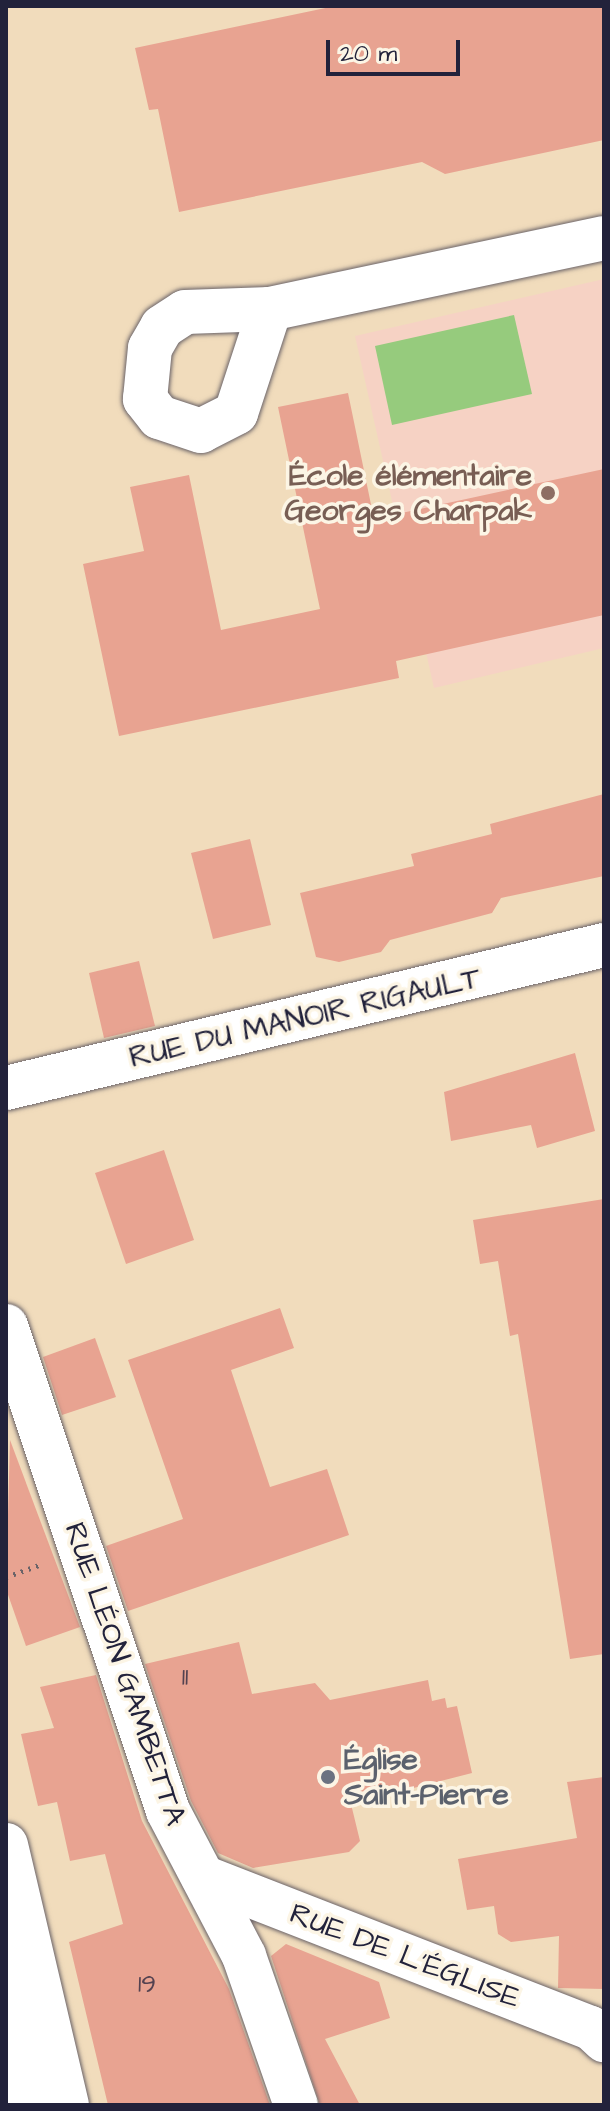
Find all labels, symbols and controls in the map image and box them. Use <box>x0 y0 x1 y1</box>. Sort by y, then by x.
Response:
scale bar <box>330 24 464 74</box>
text: 20 m <box>340 37 397 71</box>
place label: École élémentaire Georges Charpak <box>284 458 532 528</box>
marker: École élémentaire Georges Charpak <box>539 484 557 502</box>
street label: RUE DU MANOIR RIGAULT <box>126 960 484 1076</box>
street label: RUE LÉON GAMBETTA <box>56 1518 194 1830</box>
house number: 11 <box>182 1662 188 1694</box>
place label: Église Saint-Pierre <box>344 1742 509 1812</box>
marker: Église Saint-Pierre <box>319 1768 337 1786</box>
street label: RUE DE L'ÉGLISE <box>285 1896 525 2016</box>
house number: 19 <box>138 1969 156 2001</box>

